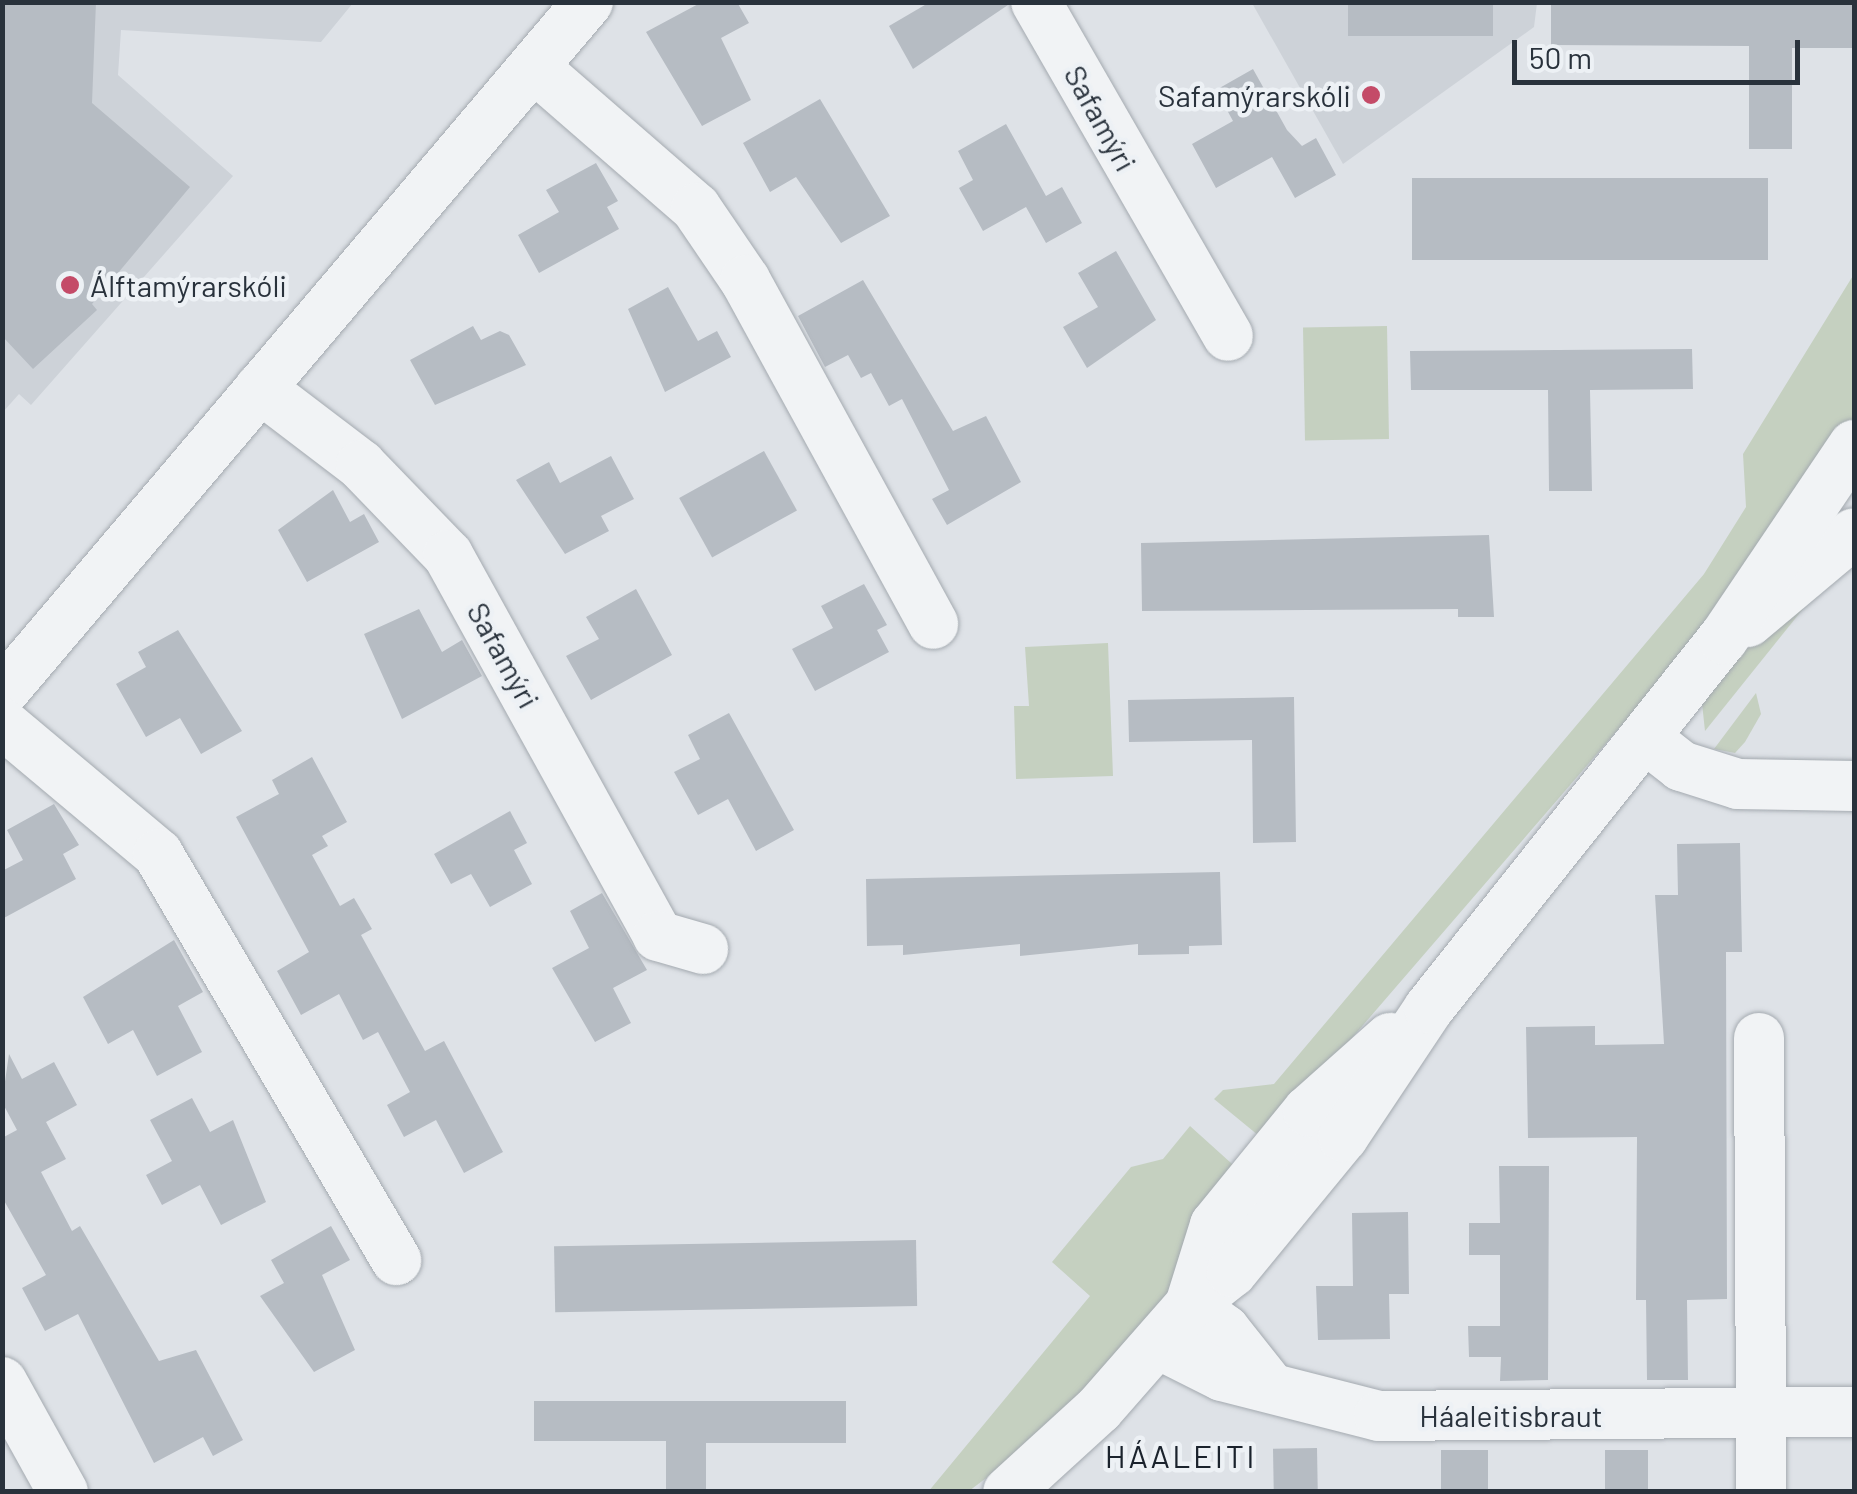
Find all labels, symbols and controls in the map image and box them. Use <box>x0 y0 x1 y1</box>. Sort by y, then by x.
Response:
scale bar <box>1517 20 1804 82</box>
text: 50 m <box>1529 39 1592 75</box>
street label: Safamýri <box>1057 59 1145 177</box>
place label: Safamýrarskóli <box>1158 77 1351 113</box>
marker: Safamýrarskóli <box>1360 84 1382 106</box>
place label: Álftamýrarskóli <box>90 267 287 303</box>
marker: Álftamýrarskóli <box>59 274 81 296</box>
street label: Safamýri <box>460 596 548 714</box>
street label: Háaleitisbraut <box>1419 1397 1603 1433</box>
district label: HÁALEITI <box>1105 1436 1257 1474</box>

